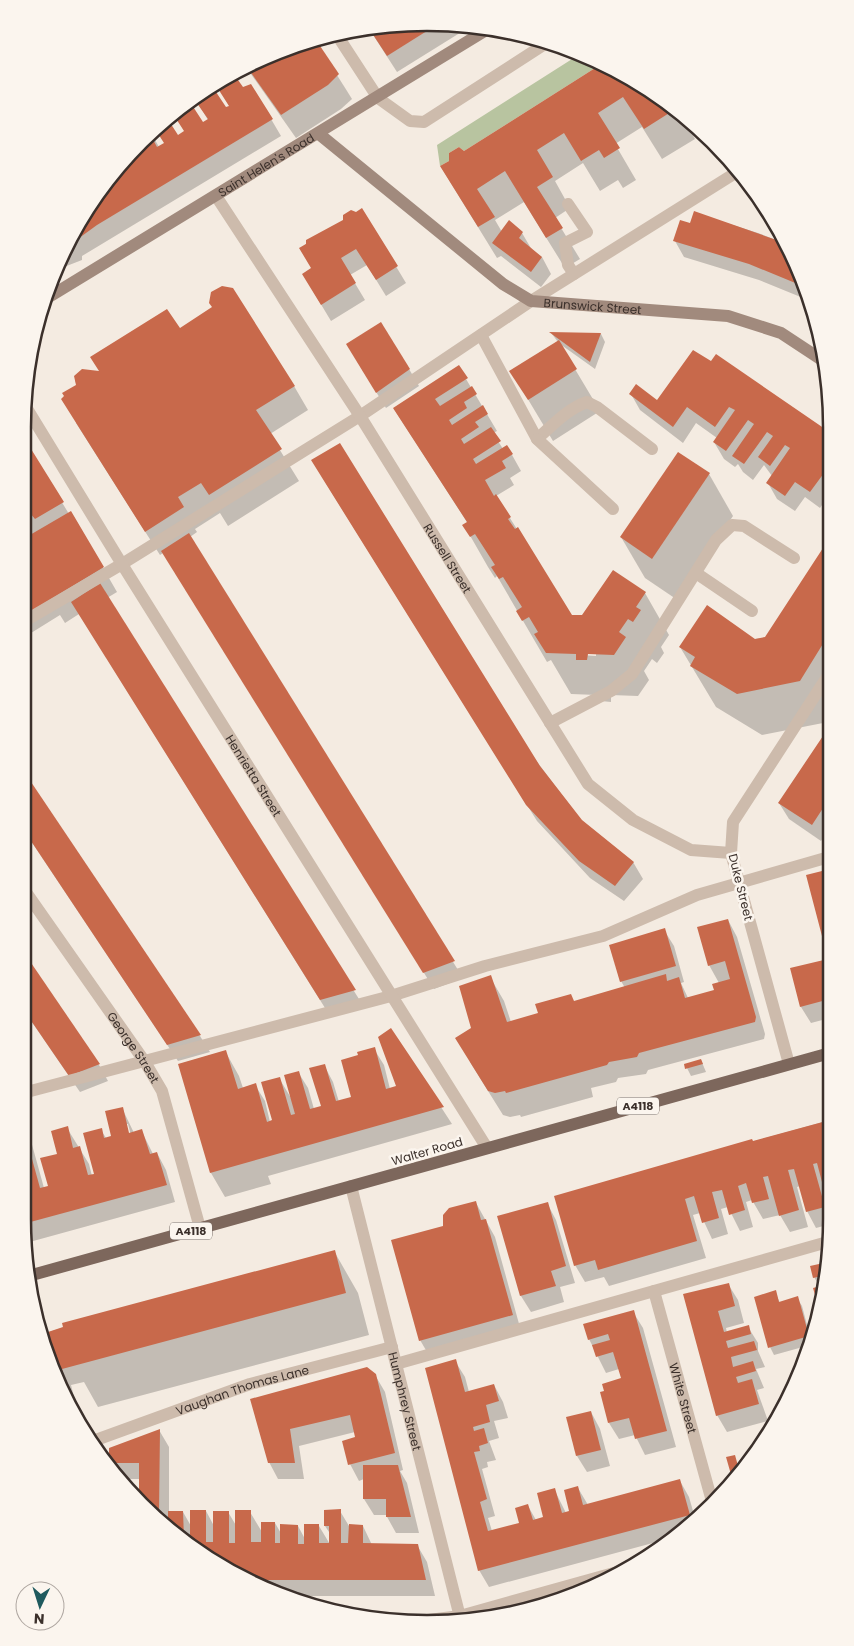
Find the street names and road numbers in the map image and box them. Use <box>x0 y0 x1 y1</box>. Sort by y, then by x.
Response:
street label: Saint Helen's Road <box>215 129 317 200</box>
street label: Brunswick Street <box>543 293 642 318</box>
street label: Russell Street <box>420 520 476 596</box>
street label: Henrietta Street <box>222 731 286 820</box>
street label: Duke Street <box>725 852 757 922</box>
street label: George Street <box>104 1008 164 1086</box>
road number: A4118 <box>617 1098 659 1114</box>
street label: Walter Road <box>389 1133 465 1169</box>
road number: A4118 <box>170 1222 212 1240</box>
street label: Humphrey Street <box>385 1350 426 1452</box>
street label: Vaughan Thomas Lane <box>173 1361 311 1419</box>
street label: White Street <box>666 1361 701 1435</box>

